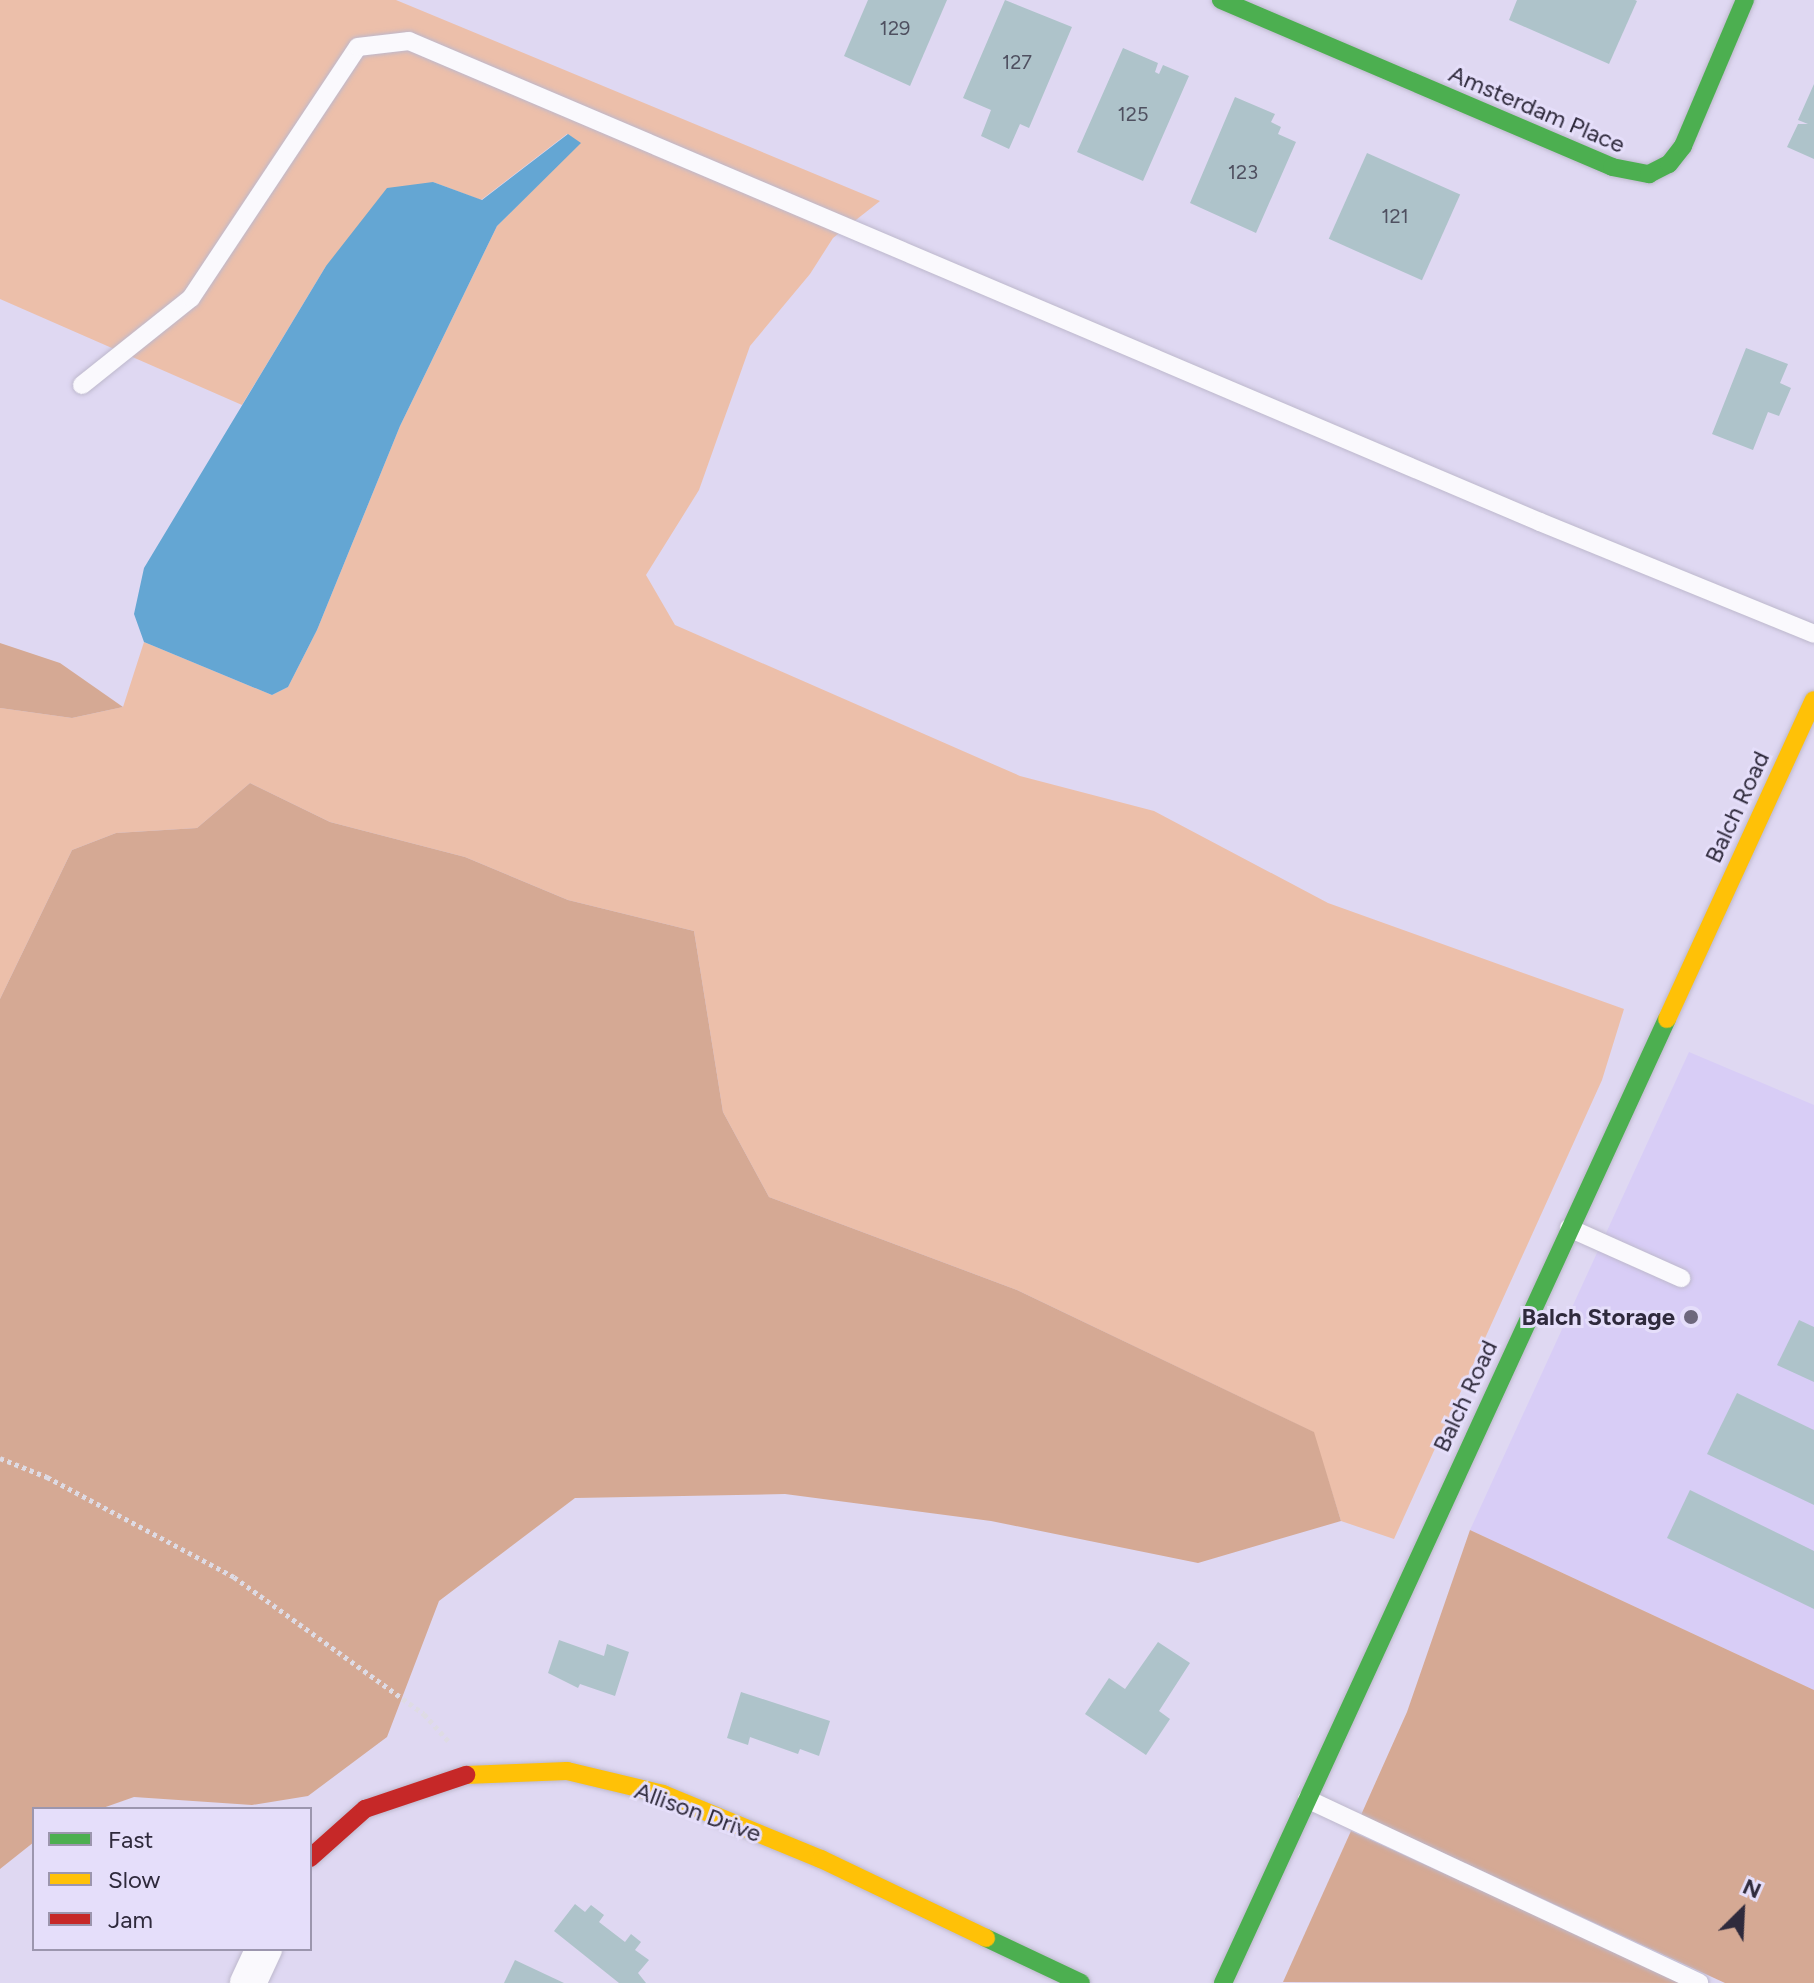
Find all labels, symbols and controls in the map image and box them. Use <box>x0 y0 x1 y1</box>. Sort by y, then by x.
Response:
house number: 129 <box>880 16 910 40</box>
house number: 127 <box>1002 50 1032 74</box>
street label: Amsterdam Place <box>1445 59 1629 159</box>
house number: 125 <box>1118 102 1148 126</box>
house number: 123 <box>1228 160 1258 184</box>
house number: 121 <box>1381 204 1409 228</box>
street label: Balch Road <box>1699 747 1775 867</box>
place label: Balch Storage <box>1522 1303 1675 1331</box>
marker: Balch Storage <box>1682 1308 1700 1326</box>
street label: Balch Road <box>1427 1336 1503 1456</box>
street label: Allison Drive <box>631 1776 765 1848</box>
legend <box>32 1807 312 1951</box>
text: Fast <box>108 1825 153 1854</box>
text: Slow <box>108 1865 160 1894</box>
north arrow <box>1702 1871 1782 1951</box>
text: N <box>1739 1873 1765 1904</box>
text: Jam <box>108 1905 153 1934</box>

